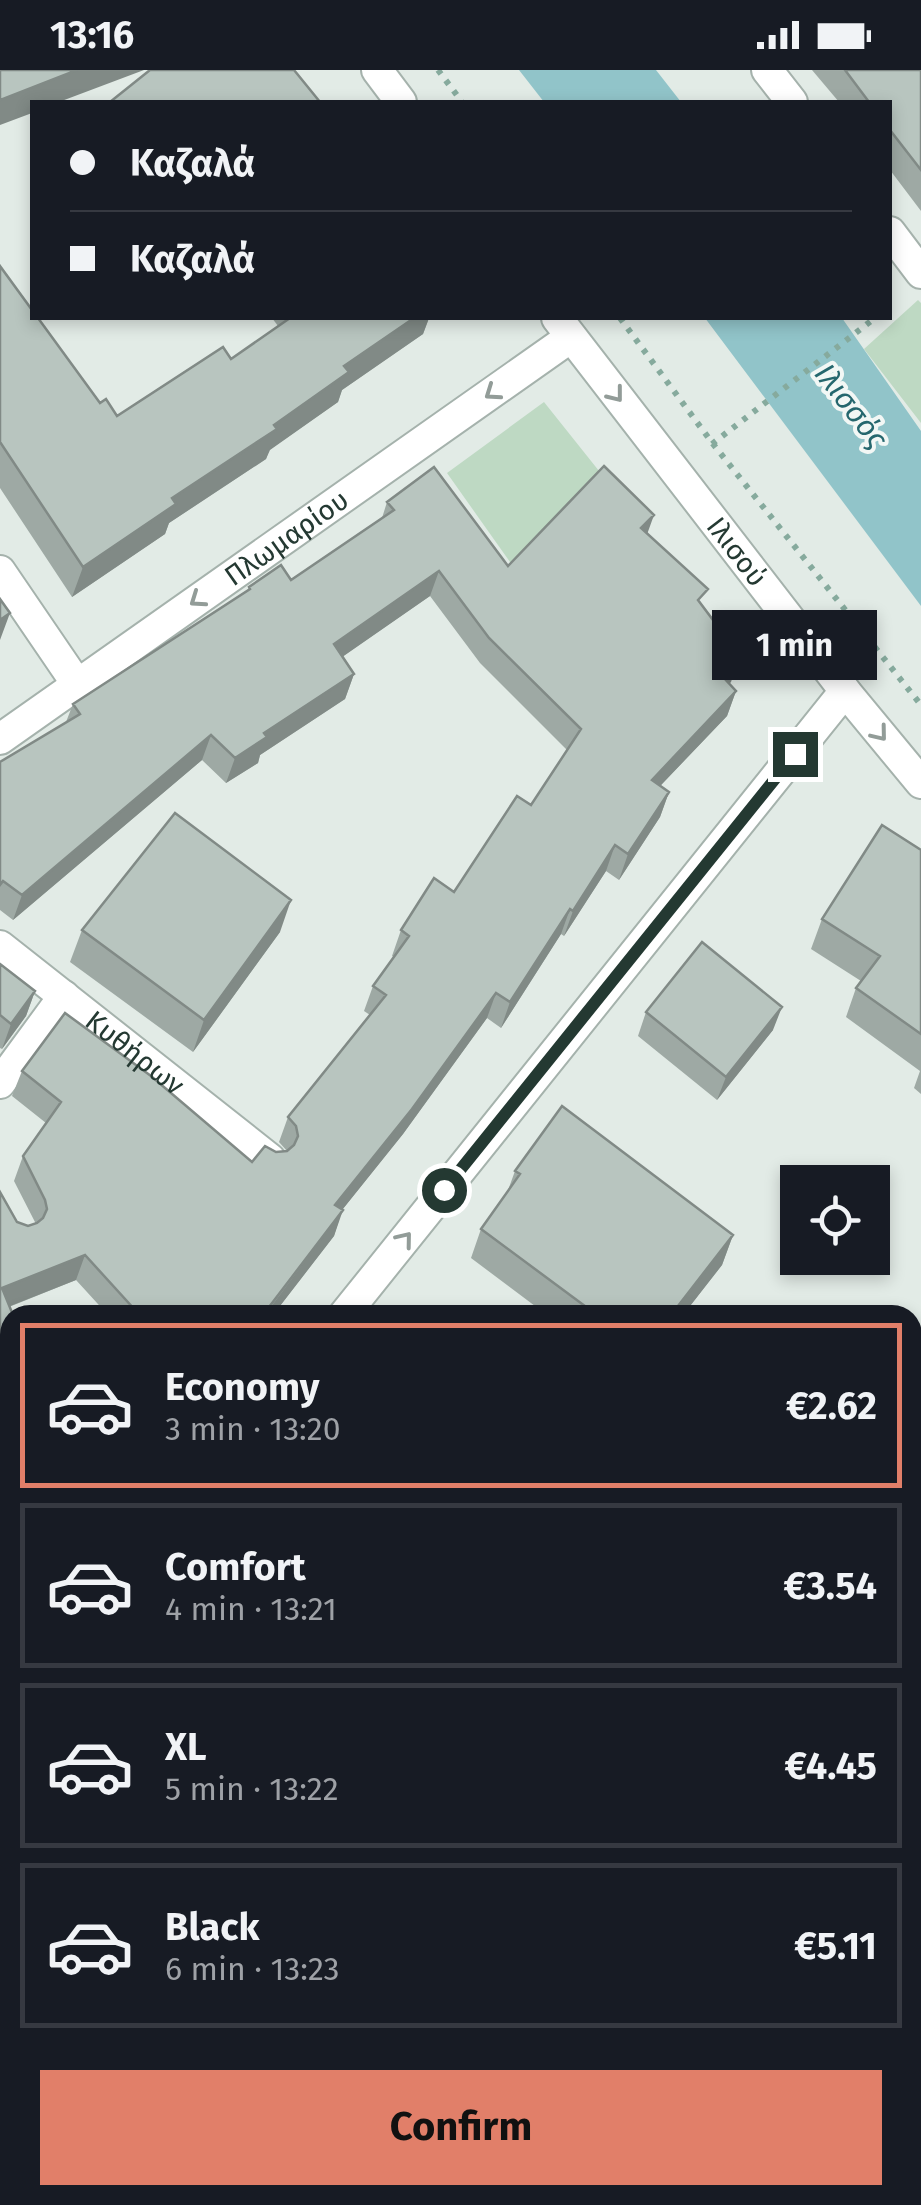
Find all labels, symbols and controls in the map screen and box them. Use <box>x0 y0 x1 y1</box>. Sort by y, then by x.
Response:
text: 13:16 <box>50 12 134 58</box>
text: Καζαλά <box>130 140 255 186</box>
text: Καζαλά <box>130 236 255 282</box>
water label: Ιλισσός <box>807 357 896 456</box>
one-way arrow <box>484 381 503 399</box>
one-way arrow <box>604 384 622 402</box>
street label: Πλωμαρίου <box>218 483 354 592</box>
street label: Ιλισού <box>700 510 774 593</box>
one-way arrow <box>190 588 208 606</box>
callout: 1 min <box>712 609 878 679</box>
text: 1 min <box>756 626 833 664</box>
one-way arrow <box>869 723 887 741</box>
route end <box>773 732 818 777</box>
street label: Κυθήρων <box>79 1004 191 1102</box>
map controls <box>780 1165 890 1275</box>
button: locate <box>780 1165 890 1275</box>
route start <box>422 1168 467 1213</box>
one-way arrow <box>393 1232 411 1250</box>
icon: car <box>45 1361 135 1451</box>
text: Economy <box>165 1364 320 1410</box>
text: €2.62 <box>786 1383 877 1429</box>
text: 3 min · 13:20 <box>165 1410 341 1448</box>
icon: car <box>45 1541 135 1631</box>
text: Comfort <box>165 1544 306 1590</box>
text: €3.54 <box>783 1563 877 1609</box>
text: 4 min · 13:21 <box>165 1590 337 1628</box>
icon: car <box>45 1721 135 1811</box>
text: XL <box>165 1724 207 1770</box>
text: €4.45 <box>785 1743 877 1789</box>
text: 5 min · 13:22 <box>165 1770 339 1808</box>
icon: car <box>45 1901 135 1991</box>
text: Black <box>165 1904 260 1950</box>
text: €5.11 <box>794 1923 877 1969</box>
text: 6 min · 13:23 <box>165 1950 340 1988</box>
button: Confirm <box>40 2070 882 2185</box>

